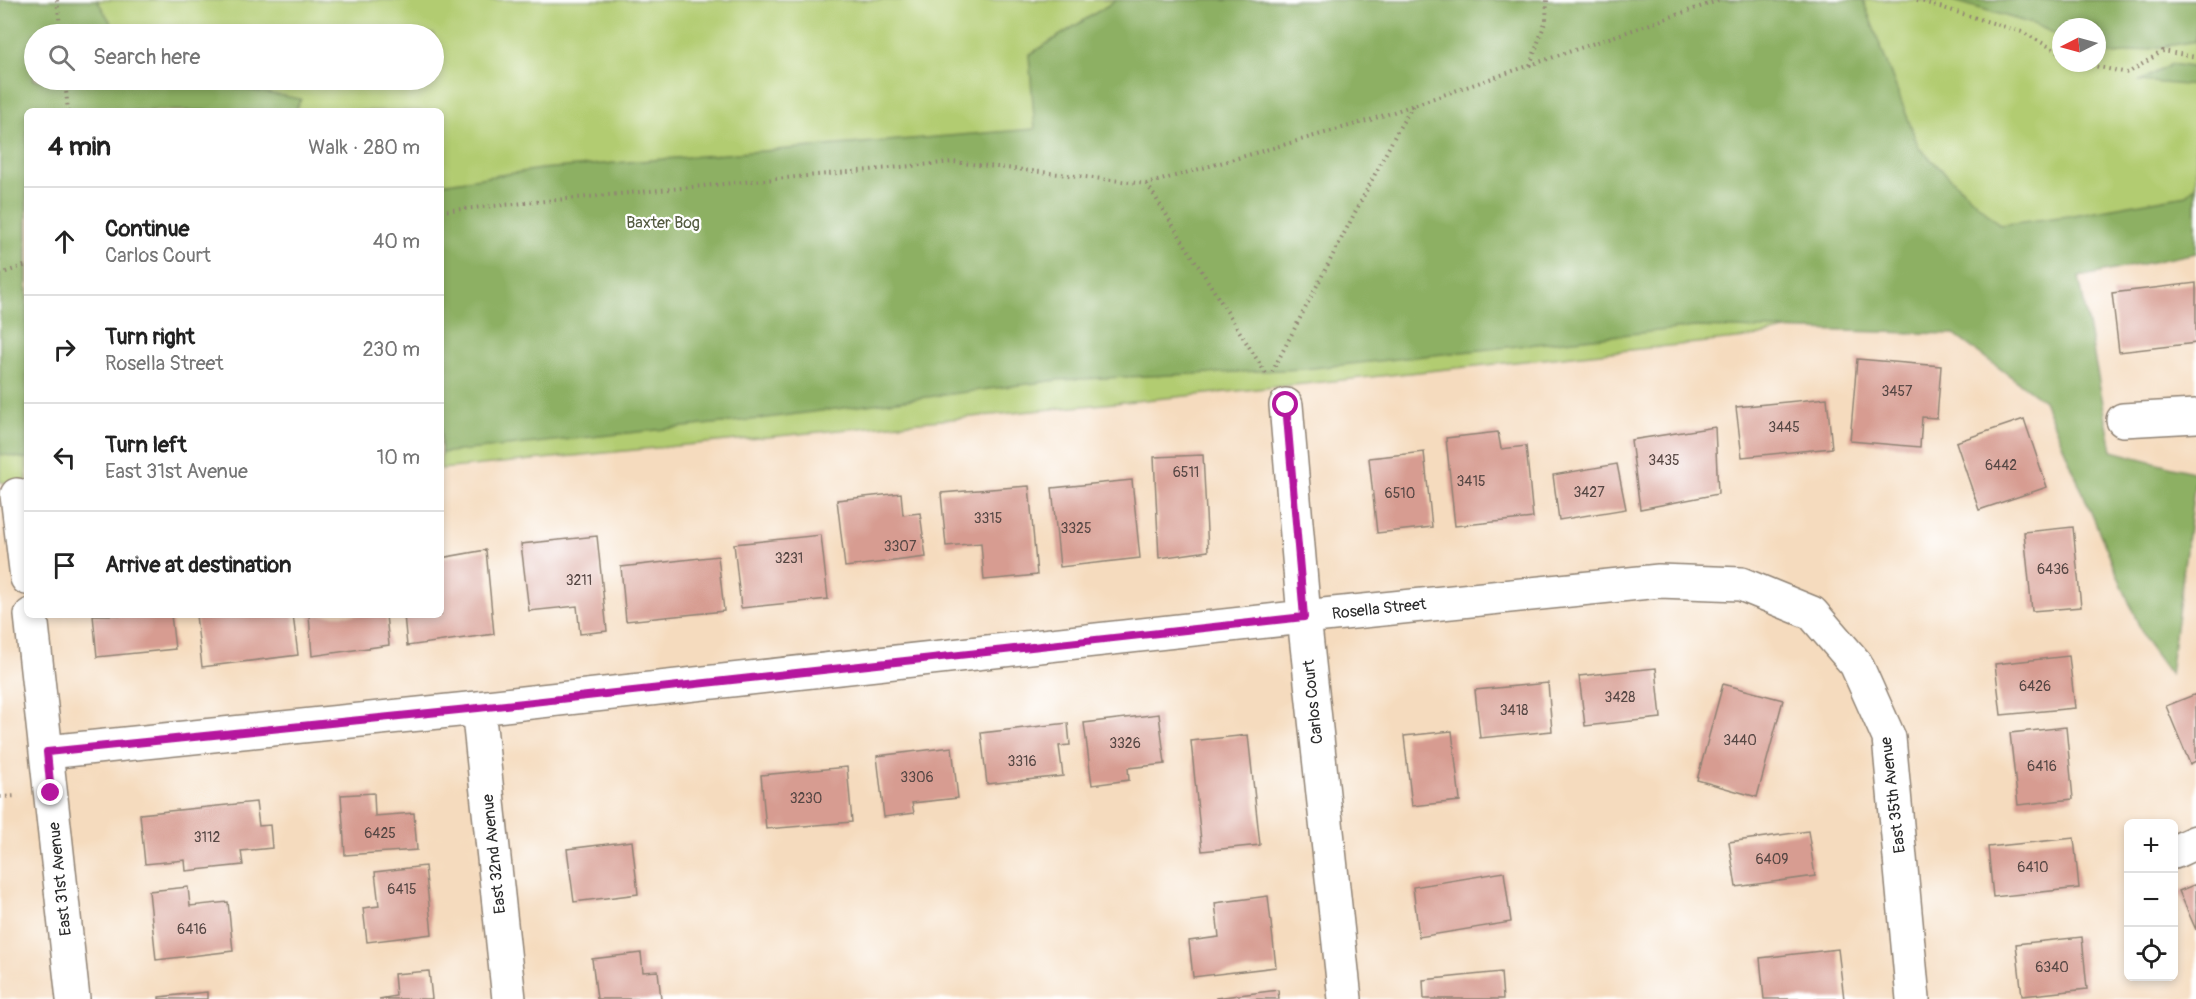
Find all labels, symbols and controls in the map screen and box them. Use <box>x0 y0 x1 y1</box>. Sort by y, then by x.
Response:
north arrow <box>2052 18 2106 72</box>
search box <box>24 24 444 90</box>
icon: search <box>45 41 78 74</box>
text: Search here <box>93 43 200 71</box>
text: 4 min <box>48 131 111 163</box>
text: Walk · 280 m <box>308 135 420 160</box>
park label: Baxter Bog <box>626 213 700 233</box>
text: Continue <box>105 215 189 243</box>
icon: ahead <box>48 225 81 258</box>
text: 40 m <box>373 229 420 254</box>
text: Carlos Court <box>105 243 211 268</box>
text: Turn right <box>105 323 195 351</box>
icon: right <box>48 333 81 366</box>
text: 230 m <box>363 337 420 362</box>
text: Rosella Street <box>105 351 224 376</box>
house number: 3457 <box>1882 383 1913 400</box>
route start <box>1272 391 1298 417</box>
house number: 3445 <box>1768 419 1800 436</box>
text: Turn left <box>105 431 187 459</box>
icon: left <box>48 441 81 474</box>
text: 10 m <box>376 445 420 470</box>
house number: 3435 <box>1648 452 1680 469</box>
house number: 6442 <box>1985 457 2017 474</box>
text: East 31st Avenue <box>105 459 248 484</box>
house number: 6511 <box>1173 464 1199 481</box>
house number: 3415 <box>1457 473 1486 490</box>
house number: 3427 <box>1573 484 1605 501</box>
house number: 6510 <box>1385 485 1415 502</box>
house number: 3315 <box>974 510 1002 527</box>
house number: 3325 <box>1060 520 1092 537</box>
house number: 3307 <box>884 538 917 555</box>
icon: arrive <box>48 549 81 582</box>
house number: 3231 <box>775 550 803 567</box>
text: Arrive at destination <box>105 551 291 579</box>
house number: 6436 <box>2037 561 2069 578</box>
house number: 3211 <box>566 572 592 589</box>
street label: Rosella Street <box>1331 594 1428 624</box>
street label: Carlos Court <box>1299 658 1327 745</box>
house number: 6426 <box>2019 678 2051 695</box>
house number: 3428 <box>1605 689 1635 706</box>
house number: 3418 <box>1500 702 1528 719</box>
house number: 3440 <box>1723 732 1757 749</box>
house number: 3326 <box>1109 735 1141 752</box>
street label: East 35th Avenue <box>1876 736 1910 854</box>
house number: 3316 <box>1007 753 1037 770</box>
house number: 6416 <box>2027 758 2057 775</box>
house number: 3306 <box>900 769 934 786</box>
route end <box>37 779 63 805</box>
house number: 3230 <box>790 790 822 807</box>
street label: East 32nd Avenue <box>478 793 510 915</box>
map controls <box>2124 819 2178 981</box>
button: + <box>2124 819 2178 873</box>
street label: East 31st Avenue <box>44 821 76 937</box>
house number: 6425 <box>364 825 396 842</box>
house number: 3112 <box>194 829 220 846</box>
house number: 6409 <box>1755 851 1789 868</box>
house number: 6410 <box>2017 859 2049 876</box>
button: − <box>2124 873 2178 927</box>
house number: 6415 <box>387 881 417 898</box>
house number: 6416 <box>177 921 207 938</box>
button: locate <box>2124 927 2178 981</box>
house number: 6340 <box>2035 959 2069 976</box>

